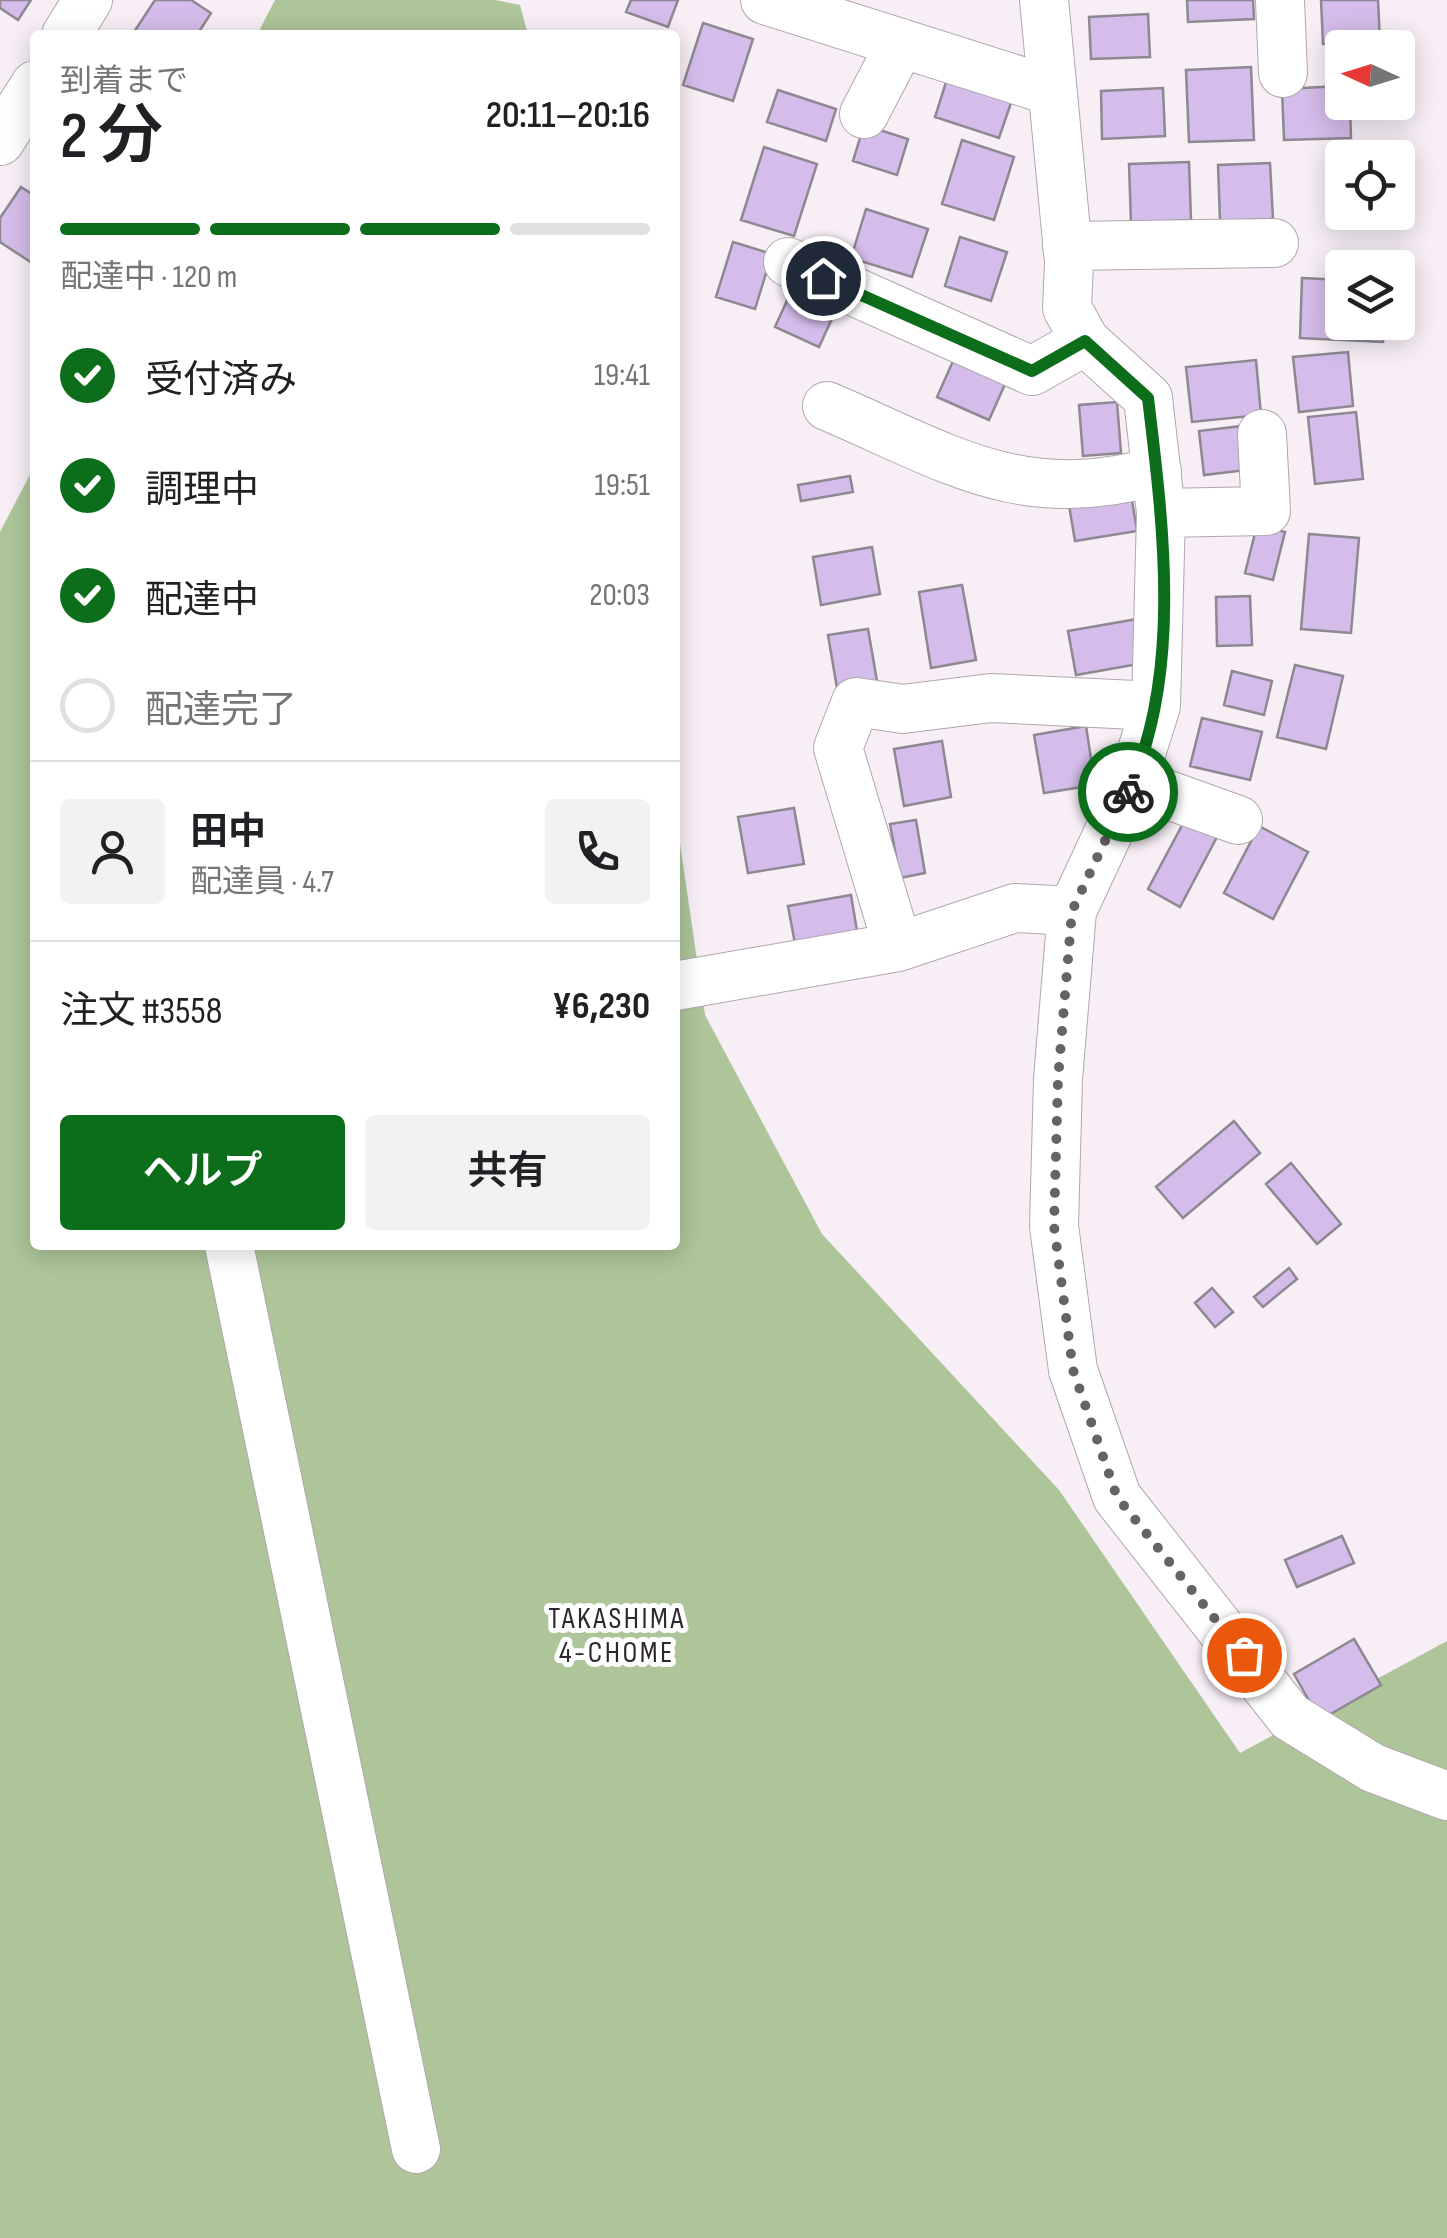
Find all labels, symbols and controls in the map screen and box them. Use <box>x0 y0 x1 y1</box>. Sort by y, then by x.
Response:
north arrow <box>1325 30 1415 120</box>
map controls <box>1325 30 1415 340</box>
text: 到着まで <box>60 62 188 101</box>
text: 20:11–20:16 <box>486 93 650 138</box>
text: 2 分 <box>60 99 163 177</box>
button: locate <box>1325 140 1415 230</box>
pin <box>781 236 866 321</box>
button: layers <box>1325 250 1415 340</box>
icon: home <box>796 251 851 306</box>
text: 配達中 · 120 m <box>60 258 237 297</box>
icon: check <box>60 348 115 403</box>
text: 19:41 <box>594 356 650 395</box>
text: 受付済み <box>145 358 297 403</box>
icon: check <box>60 458 115 513</box>
text: 19:51 <box>595 466 650 505</box>
text: 調理中 <box>145 468 259 513</box>
icon: check <box>60 568 115 623</box>
text: 20:03 <box>589 576 650 615</box>
text: 配達中 <box>145 578 259 623</box>
text: 配達完了 <box>145 688 297 733</box>
courier <box>1078 742 1178 842</box>
icon: bike <box>1101 765 1156 820</box>
button: person <box>60 799 165 904</box>
button: phone <box>545 799 650 904</box>
text: 田中 <box>190 810 266 855</box>
text: 配達員 · 4.7 <box>190 863 334 902</box>
text: ¥6,230 <box>552 984 650 1029</box>
text: 注文 #3558 <box>60 989 222 1034</box>
button: ヘルプ <box>60 1115 345 1230</box>
button: 共有 <box>365 1115 650 1230</box>
district label: TAKASHIMA 4-CHOME <box>548 1601 686 1671</box>
pin <box>1202 1613 1287 1698</box>
icon: bag <box>1217 1628 1272 1683</box>

